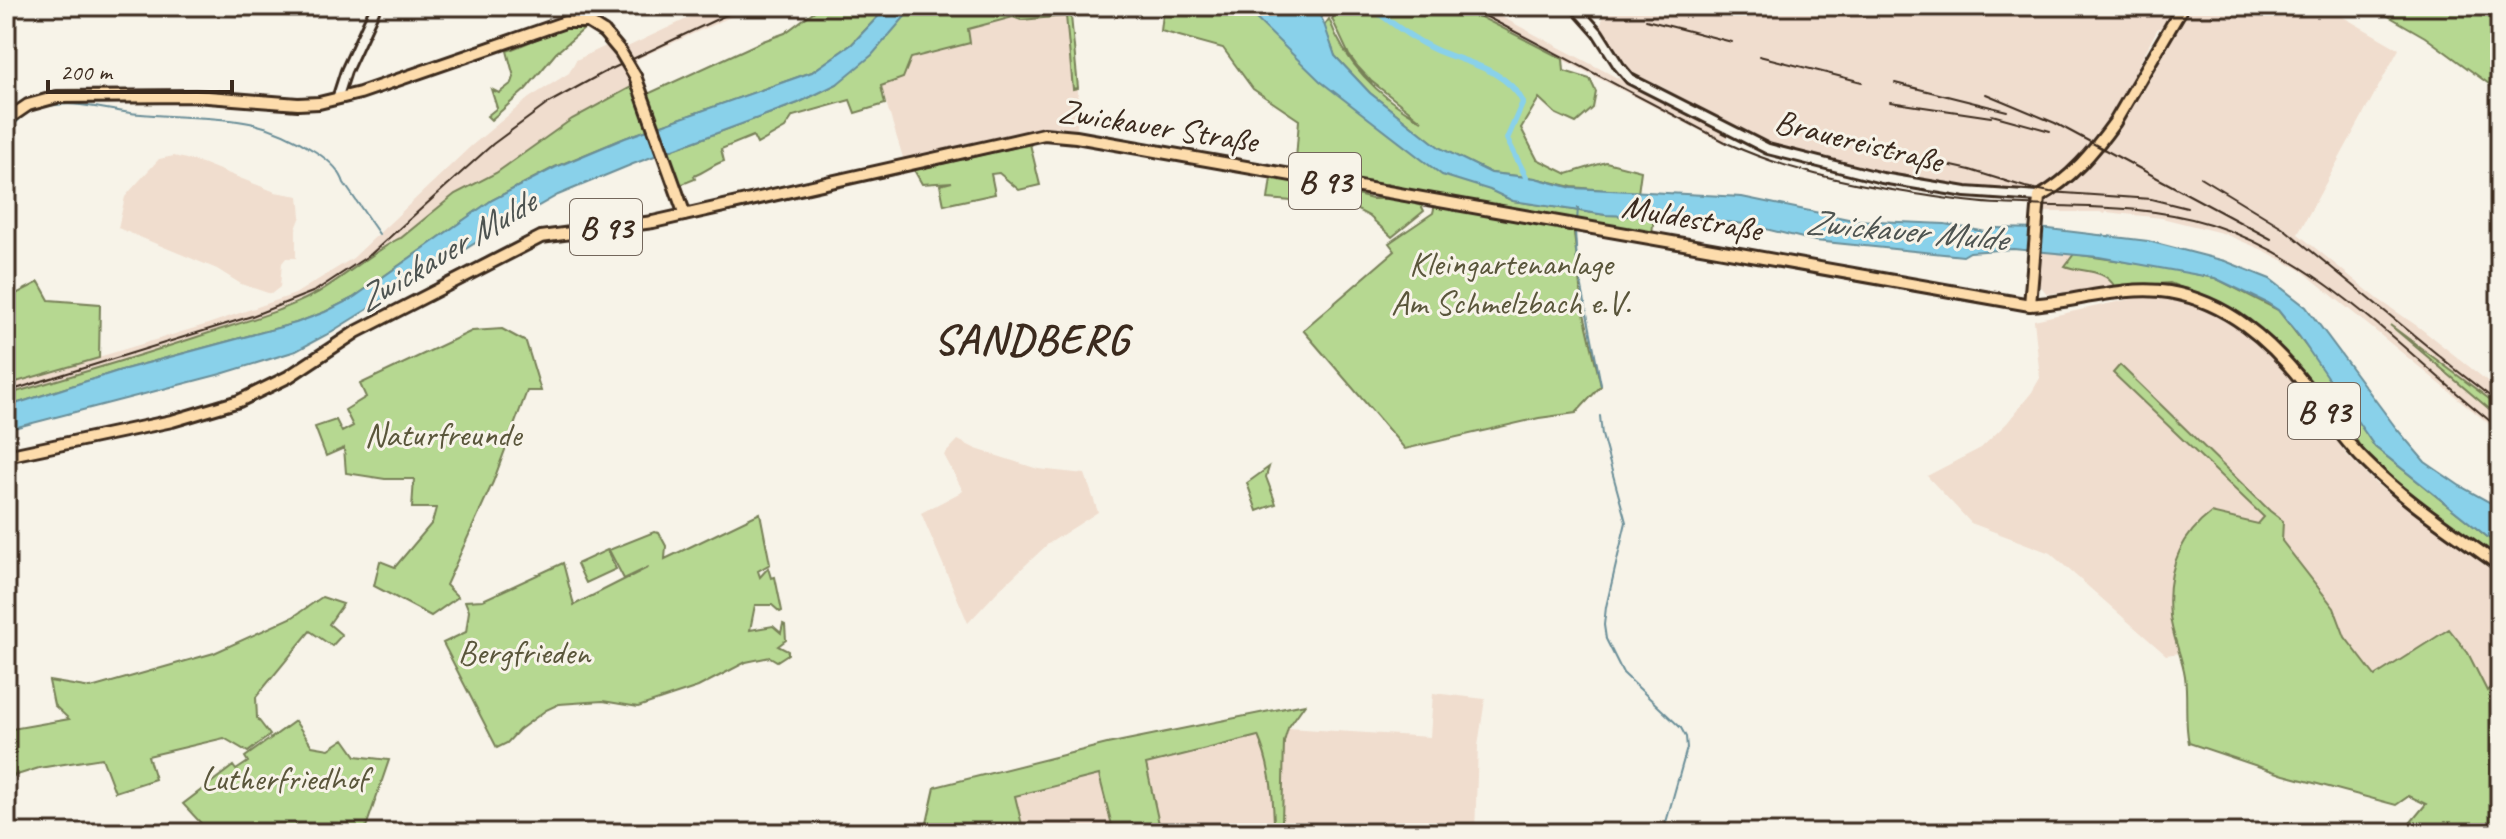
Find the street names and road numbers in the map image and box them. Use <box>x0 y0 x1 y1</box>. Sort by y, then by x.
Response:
street label: Zwickauer Straße <box>1055 89 1263 163</box>
street label: Brauereistraße <box>1770 99 1950 183</box>
road number: B 93 <box>1289 153 1361 209</box>
street label: Muldestraße <box>1619 184 1768 251</box>
road number: B 93 <box>570 199 642 255</box>
road number: B 93 <box>2288 383 2360 439</box>

